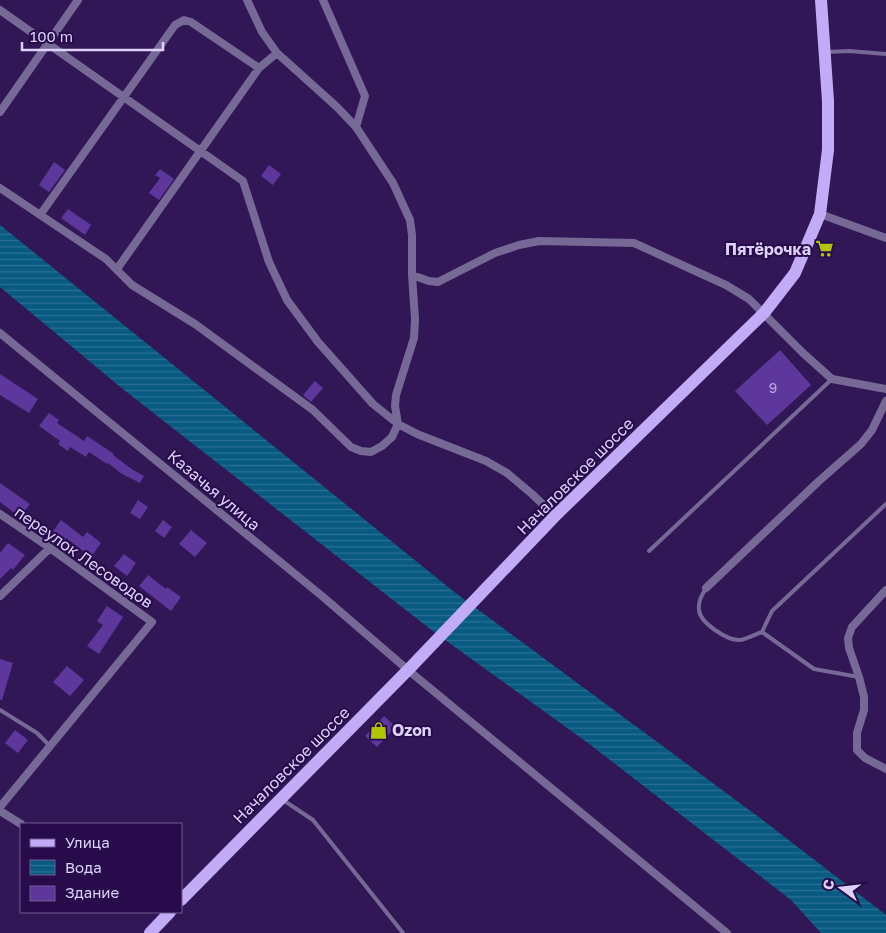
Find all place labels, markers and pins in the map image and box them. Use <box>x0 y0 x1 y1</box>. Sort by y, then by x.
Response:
place label: Пятёрочка <box>725 239 811 259</box>
supermarket icon: Пятёрочка <box>815 239 835 259</box>
shop icon: Ozon <box>368 720 388 740</box>
place label: Ozon <box>392 720 432 740</box>

